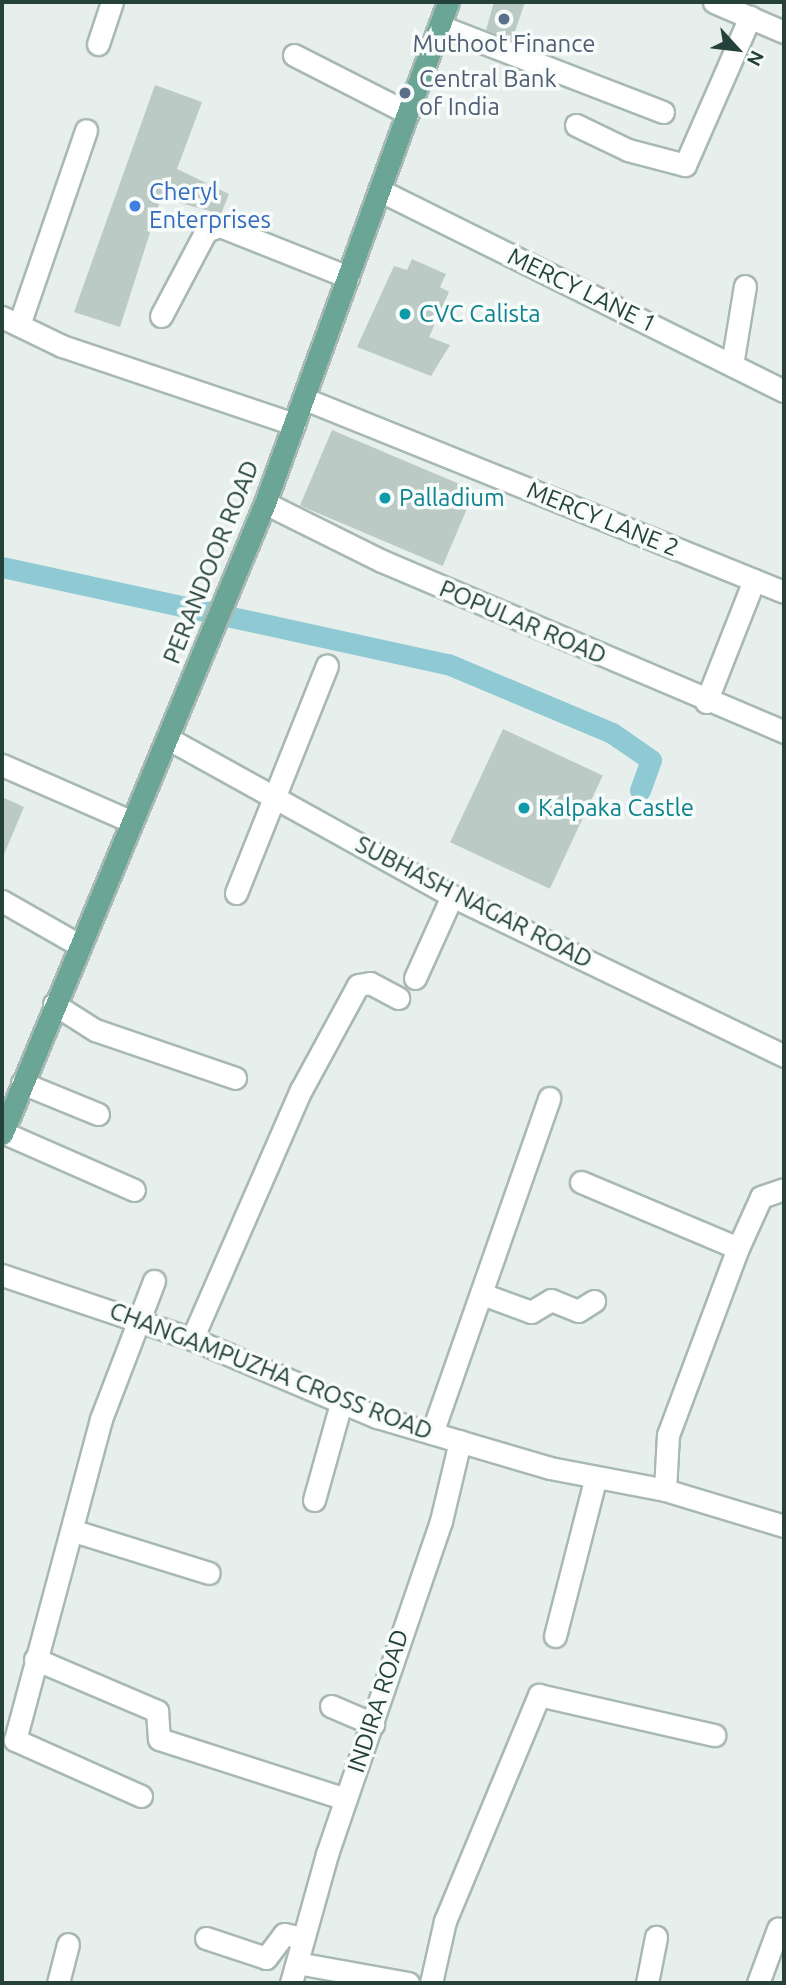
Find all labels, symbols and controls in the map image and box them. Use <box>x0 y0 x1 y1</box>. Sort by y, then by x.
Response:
marker: Muthoot Finance <box>496 11 512 27</box>
north arrow <box>702 14 772 84</box>
place label: Muthoot Finance <box>412 30 596 58</box>
text: N <box>743 47 769 70</box>
place label: Central Bank of India <box>419 65 557 121</box>
marker: Central Bank of India <box>397 85 413 101</box>
place label: Cheryl Enterprises <box>149 178 271 234</box>
marker: Cheryl Enterprises <box>127 198 143 214</box>
street label: MERCY LANE 1 <box>503 242 661 338</box>
place label: CVC Calista <box>419 300 541 328</box>
marker: CVC Calista <box>397 306 413 322</box>
street label: PERANDOOR ROAD <box>157 456 265 668</box>
street label: MERCY LANE 2 <box>523 475 683 563</box>
place label: Palladium <box>399 484 505 512</box>
marker: Palladium <box>377 490 393 506</box>
street label: POPULAR ROAD <box>435 574 611 670</box>
place label: Kalpaka Castle <box>538 794 694 822</box>
marker: Kalpaka Castle <box>516 800 532 816</box>
street label: SUBHASH NAGAR ROAD <box>351 830 597 974</box>
street label: CHANGAMPUZHA CROSS ROAD <box>106 1296 436 1446</box>
street label: INDIRA ROAD <box>341 1626 415 1776</box>

